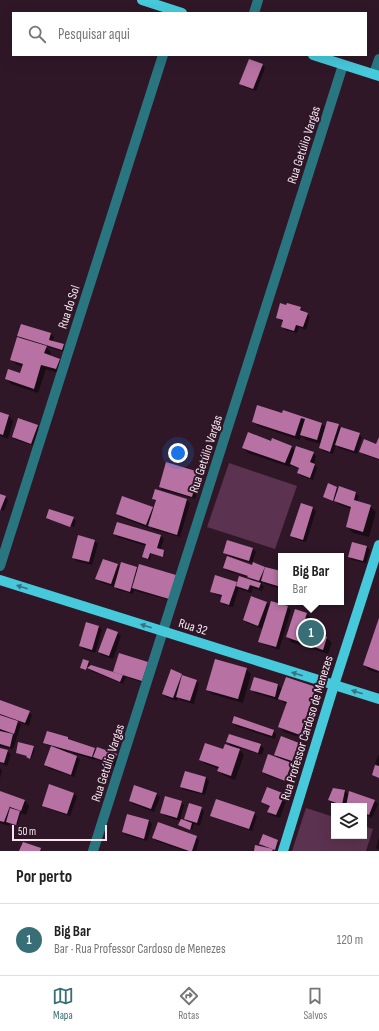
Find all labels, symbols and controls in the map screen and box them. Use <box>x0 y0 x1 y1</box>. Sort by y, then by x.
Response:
search box <box>12 12 367 56</box>
icon: search <box>26 23 48 45</box>
text: Pesquisar aqui <box>58 25 130 44</box>
street label: Rua Getúlio Vargas <box>284 104 324 186</box>
street label: Rua do Sol <box>54 283 84 331</box>
street label: Rua Getúlio Vargas <box>186 413 226 495</box>
your location <box>168 443 188 463</box>
popup <box>278 553 344 605</box>
text: Big Bar <box>293 562 329 581</box>
text: Bar <box>293 581 307 597</box>
one-way arrow <box>16 584 28 590</box>
street label: Rua 32 <box>177 615 209 639</box>
pin: 1 <box>298 618 324 648</box>
one-way arrow <box>140 623 152 629</box>
street label: Rua Professor Cardoso de Menezes <box>277 653 337 802</box>
one-way arrow <box>291 670 303 676</box>
one-way arrow <box>350 689 362 695</box>
street label: Rua Getúlio Vargas <box>88 722 128 804</box>
map controls <box>331 803 367 839</box>
button: layers <box>331 803 367 839</box>
scale bar <box>12 823 107 842</box>
text: 50 m <box>18 825 36 838</box>
text: Por perto <box>16 867 72 887</box>
text: Big Bar <box>54 922 91 941</box>
text: 1 <box>26 932 32 948</box>
text: 120 m <box>337 932 363 948</box>
text: Bar · Rua Professor Cardoso de Menezes <box>54 941 226 957</box>
tab: Mapa <box>52 985 74 1022</box>
tab: Rotas <box>178 985 200 1022</box>
tab: Salvos <box>303 985 327 1022</box>

